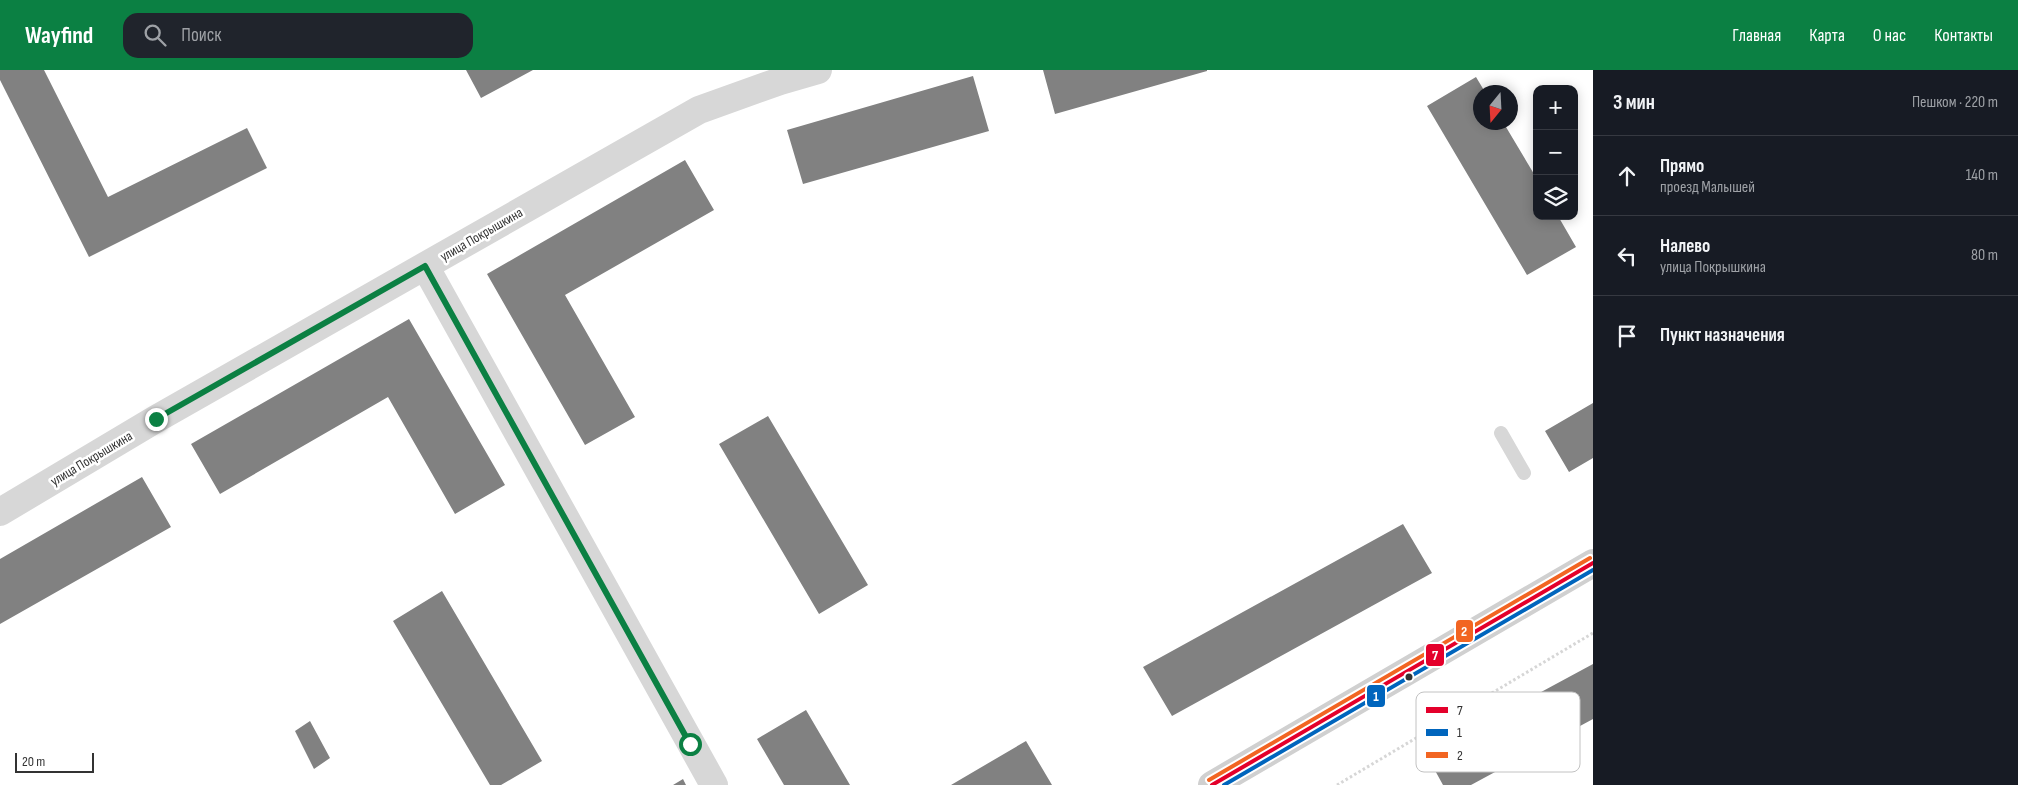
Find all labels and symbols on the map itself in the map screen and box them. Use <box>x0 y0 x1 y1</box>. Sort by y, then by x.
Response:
north arrow <box>1473 85 1518 130</box>
street label: улица Покрышкина <box>437 204 526 265</box>
route end <box>145 408 168 431</box>
street label: улица Покрышкина <box>47 427 135 490</box>
line badge: 2 <box>1455 619 1474 643</box>
text: 2 <box>1461 623 1467 640</box>
line badge: 7 <box>1425 643 1445 667</box>
text: 7 <box>1432 647 1439 664</box>
unlabelled marker <box>1404 672 1414 682</box>
line badge: 1 <box>1366 684 1386 708</box>
text: 1 <box>1373 688 1379 705</box>
legend <box>1416 692 1580 772</box>
text: 7 <box>1457 702 1463 719</box>
text: 1 <box>1457 724 1462 741</box>
route start <box>679 733 702 756</box>
text: 2 <box>1457 747 1463 764</box>
scale bar <box>15 750 94 773</box>

